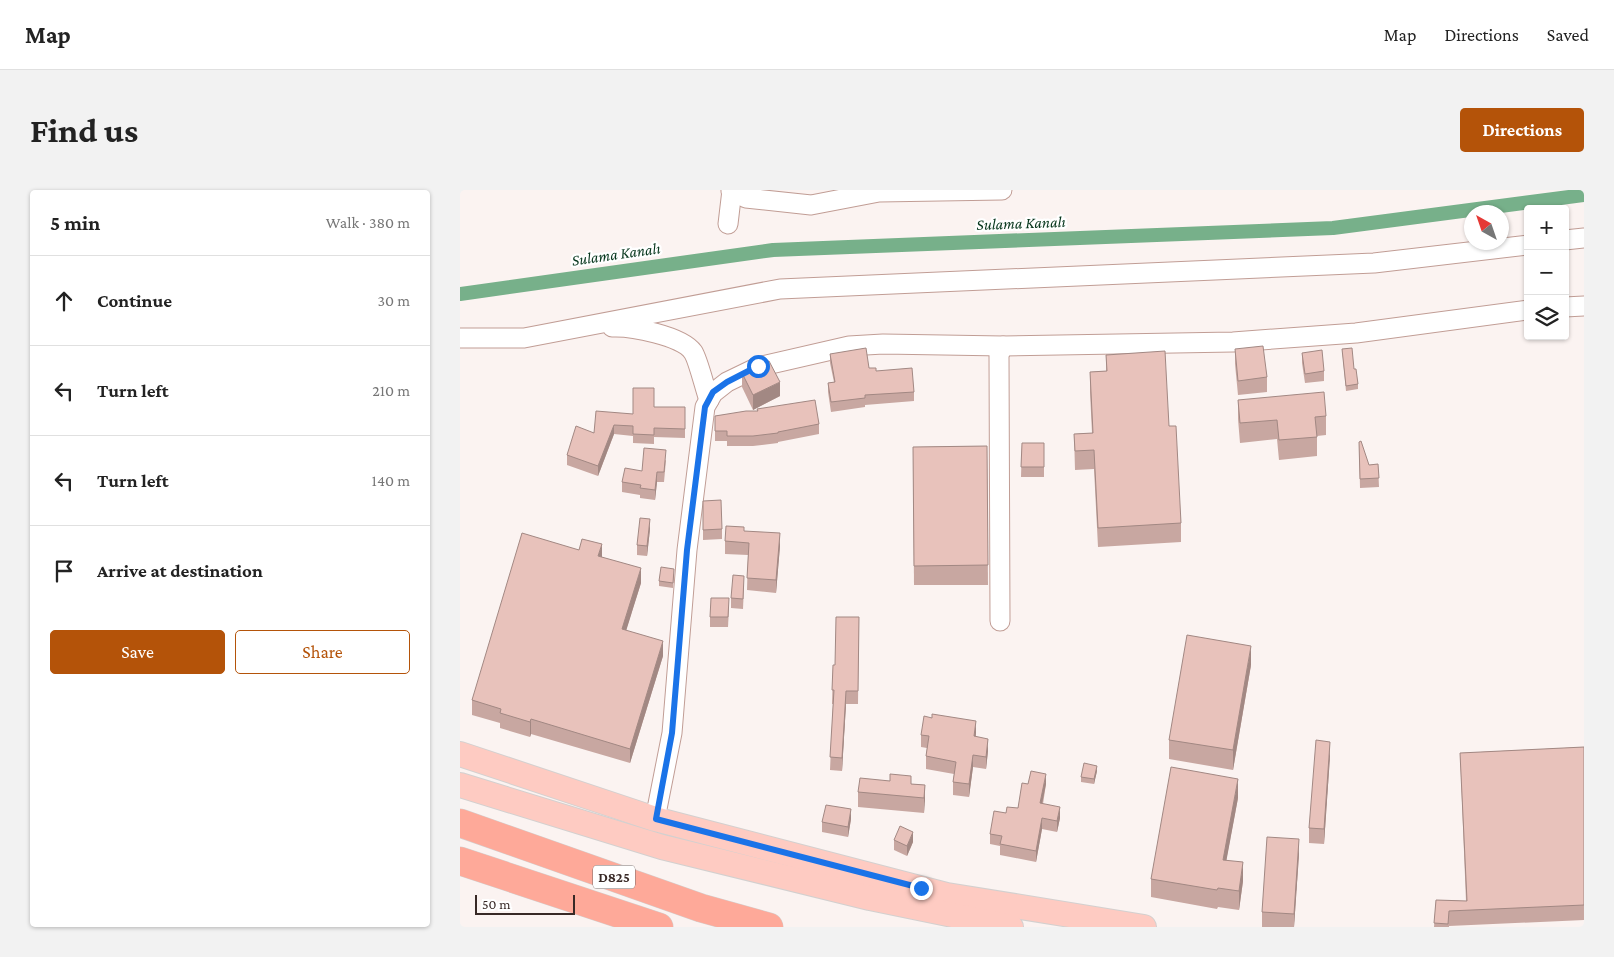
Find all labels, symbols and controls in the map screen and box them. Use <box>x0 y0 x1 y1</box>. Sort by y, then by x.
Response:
text: Map <box>25 21 71 48</box>
text: Map <box>1384 25 1416 45</box>
text: Directions <box>1444 25 1519 45</box>
text: Saved <box>1547 25 1589 45</box>
button: Directions <box>1460 108 1584 152</box>
text: Find us <box>30 111 138 150</box>
north arrow <box>1464 205 1509 250</box>
map controls <box>1524 205 1569 340</box>
button: + <box>1524 205 1569 250</box>
text: 5 min <box>50 211 100 235</box>
water label: Sulama Kanalı <box>976 213 1066 233</box>
text: Walk · 380 m <box>326 214 410 231</box>
water label: Sulama Kanalı <box>571 239 661 269</box>
button: − <box>1524 250 1569 295</box>
icon: ahead <box>50 287 78 315</box>
text: Continue <box>97 290 172 311</box>
text: 30 m <box>378 292 410 309</box>
button: layers <box>1524 295 1569 340</box>
route start <box>747 355 770 378</box>
icon: left <box>50 377 78 405</box>
text: Turn left <box>97 380 169 401</box>
text: 210 m <box>372 382 410 399</box>
icon: left <box>50 467 78 495</box>
text: Turn left <box>97 470 169 491</box>
text: 140 m <box>372 472 410 489</box>
icon: arrive <box>50 557 78 585</box>
text: Arrive at destination <box>97 560 263 581</box>
button: Save <box>50 630 225 674</box>
button: Share <box>235 630 410 674</box>
road number: D825 <box>593 866 635 889</box>
route end <box>910 877 933 900</box>
scale bar <box>475 892 575 915</box>
text: 50 m <box>482 896 510 912</box>

